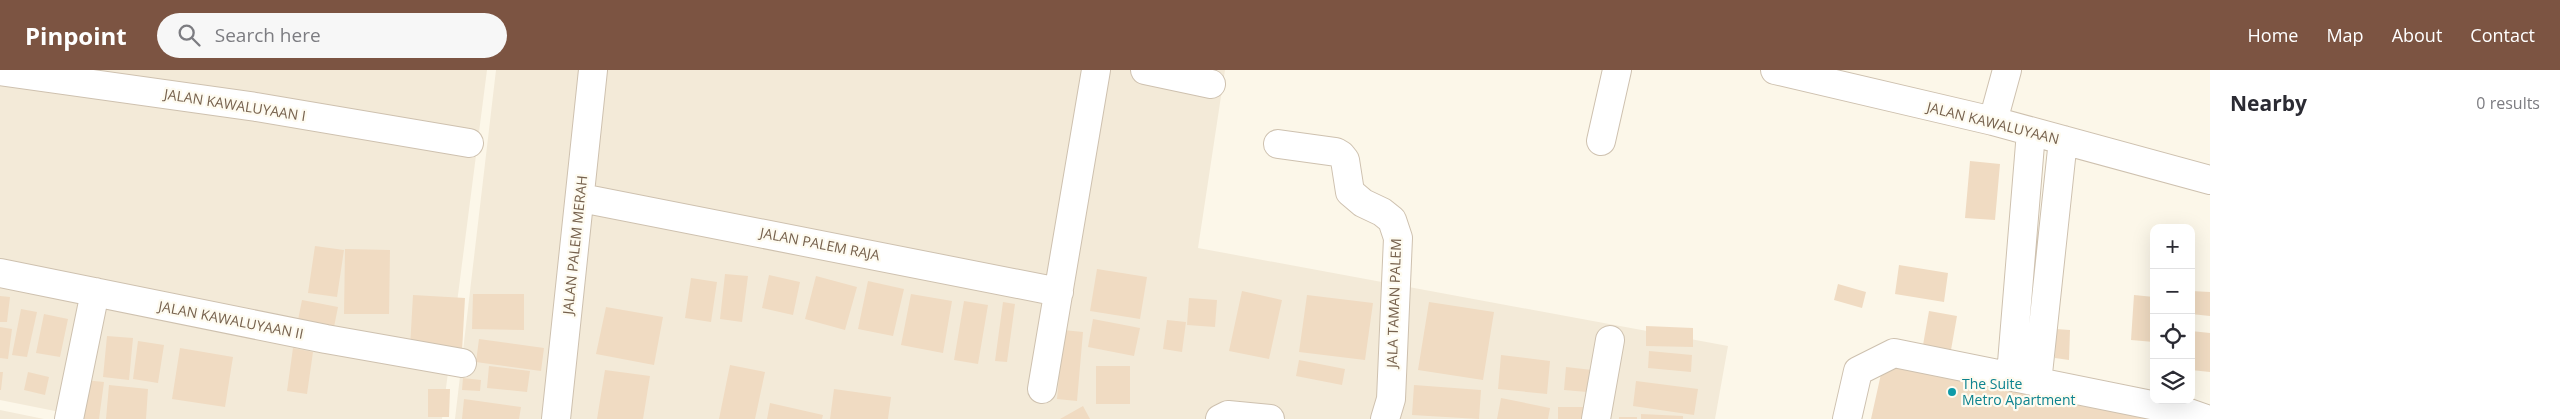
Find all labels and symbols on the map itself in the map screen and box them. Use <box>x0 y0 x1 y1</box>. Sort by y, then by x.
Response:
street label: JALAN KAWALUYAAN I <box>161 84 307 125</box>
street label: JALAN KAWALUYAAN <box>1923 96 2061 148</box>
street label: JALAN PALEM MERAH <box>558 174 591 317</box>
street label: JALAN PALEM RAJA <box>757 222 882 264</box>
street label: JALA TAMAN PALEM <box>1382 238 1405 370</box>
street label: JALAN KAWALUYAAN II <box>155 296 305 343</box>
place label: The Suite Metro Apartment <box>1962 374 2076 409</box>
marker: The Suite Metro Apartment <box>1946 386 1958 398</box>

